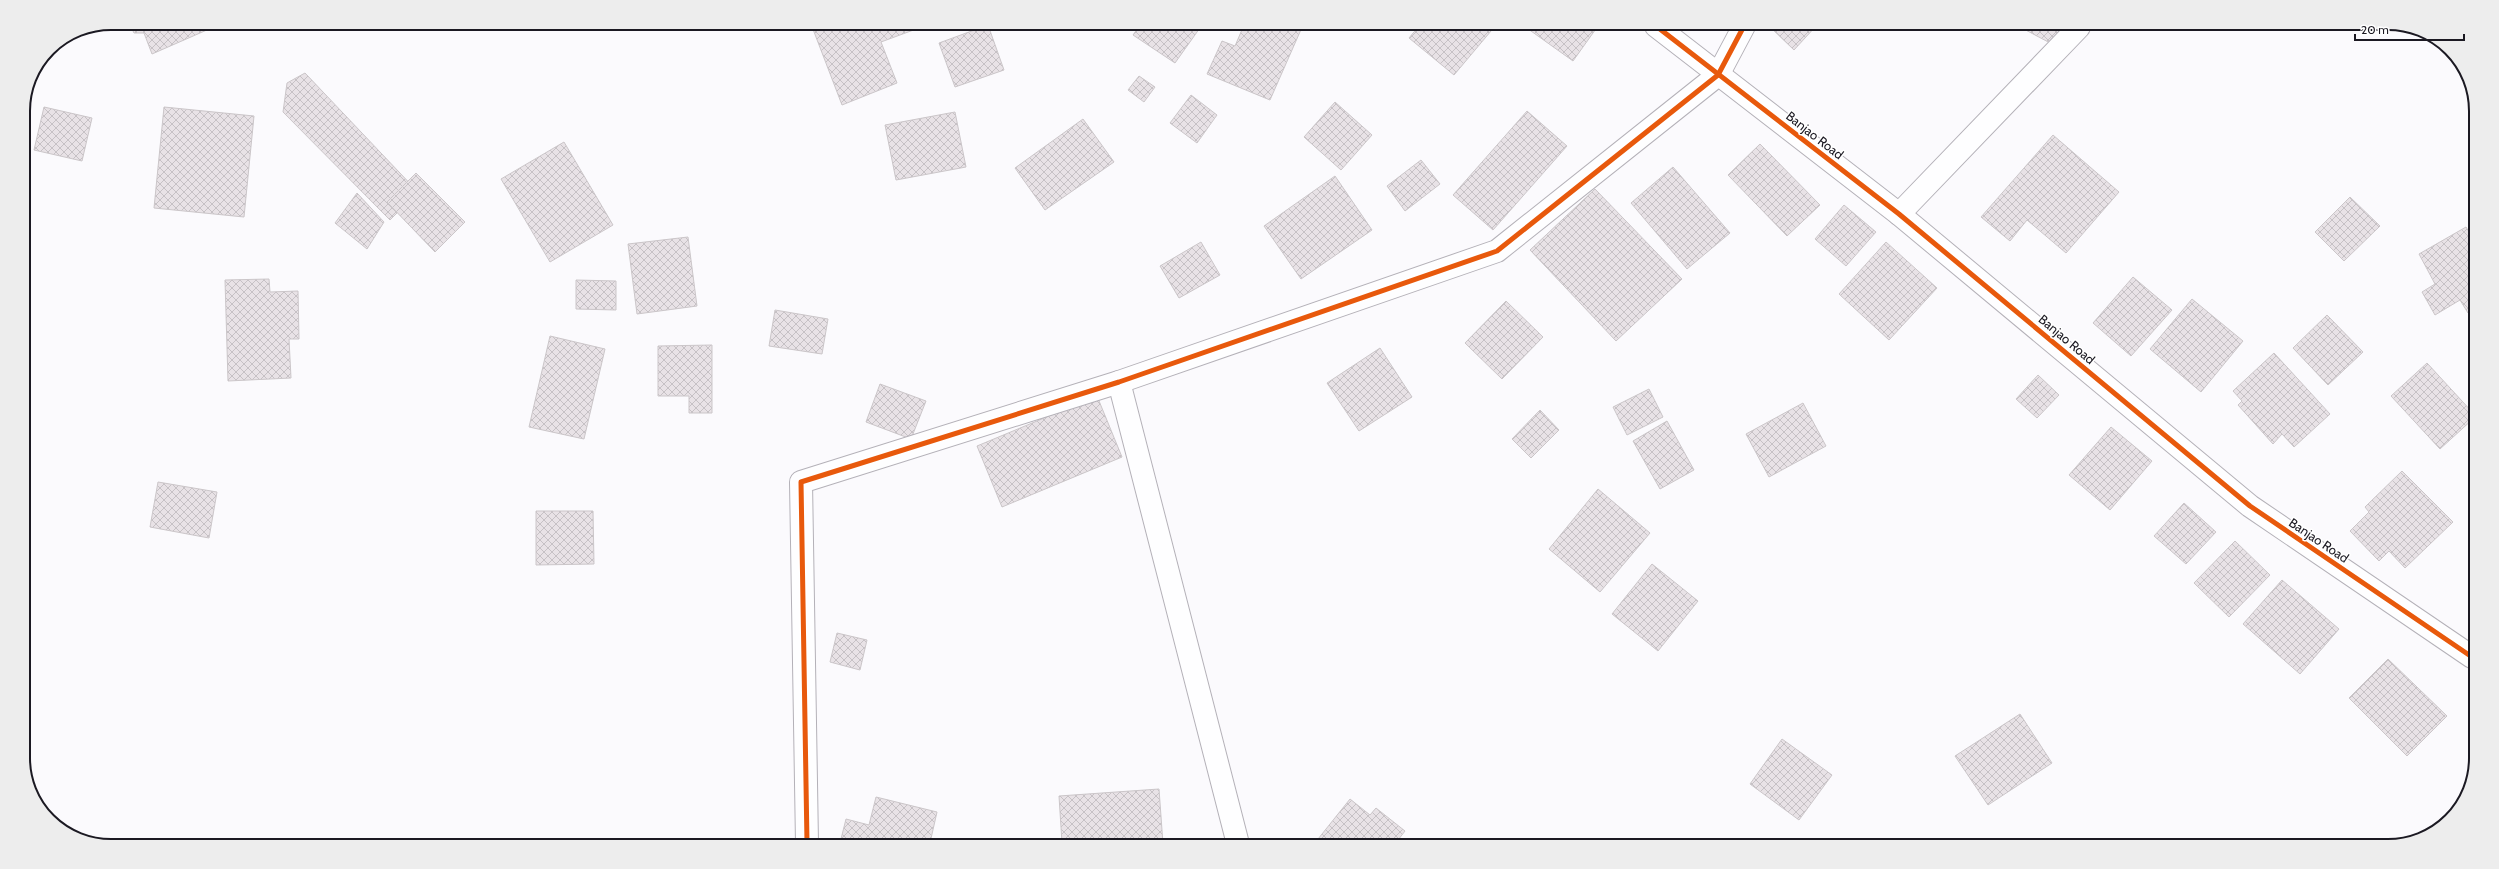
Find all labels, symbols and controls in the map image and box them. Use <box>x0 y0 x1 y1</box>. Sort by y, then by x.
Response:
scale bar <box>2355 16 2464 42</box>
text: 20 m <box>2361 22 2389 37</box>
street label: Banjao Road <box>1782 108 1847 163</box>
street label: Banjao Road <box>2035 311 2098 368</box>
street label: Banjao Road <box>2286 514 2352 567</box>

